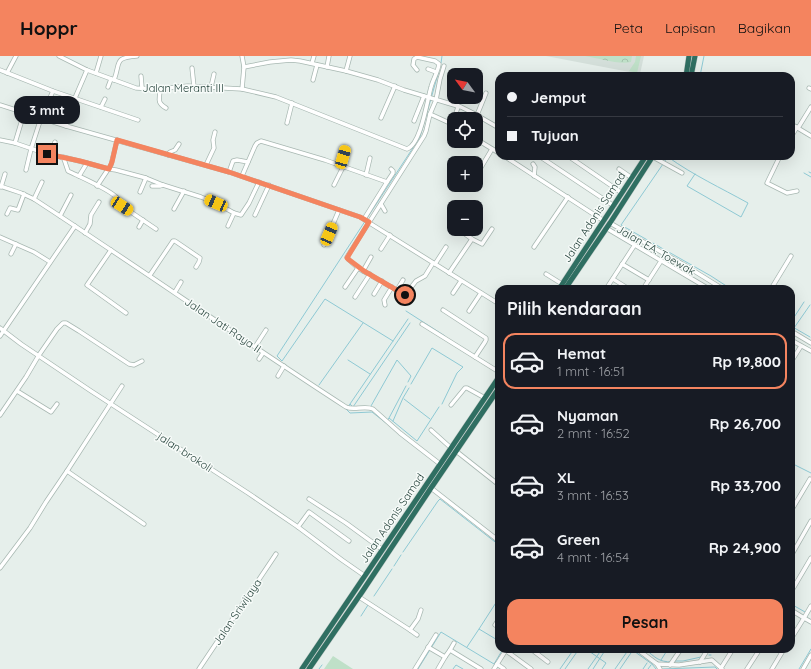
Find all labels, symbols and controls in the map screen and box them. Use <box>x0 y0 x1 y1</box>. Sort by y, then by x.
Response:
text: Hoppr <box>20 16 78 40</box>
text: Peta <box>614 19 643 37</box>
text: Lapisan <box>665 19 716 37</box>
text: Bagikan <box>738 19 791 37</box>
north arrow <box>447 68 483 104</box>
map controls <box>447 68 483 236</box>
street label: Jalan Meranti III <box>142 81 224 95</box>
text: Jemput <box>531 88 586 107</box>
callout: 3 mnt <box>14 96 80 124</box>
text: 3 mnt <box>29 102 65 118</box>
button: locate <box>447 112 483 148</box>
text: Tujuan <box>531 126 579 145</box>
car <box>334 144 352 170</box>
route end <box>38 145 56 163</box>
button: + <box>447 156 483 192</box>
street label: Jalan Adonis Samad <box>560 169 628 265</box>
car <box>203 193 229 213</box>
car <box>109 194 135 218</box>
button: − <box>447 200 483 236</box>
car <box>319 221 339 247</box>
street label: Jalan EA. Toewak <box>614 222 698 278</box>
route start <box>396 286 414 304</box>
street label: Jalan Jati Raya II <box>182 294 264 356</box>
text: Pilih kendaraan <box>507 297 642 320</box>
icon: car <box>509 343 545 379</box>
text: Hemat <box>557 344 606 363</box>
text: Rp 19,800 <box>712 352 781 371</box>
text: 1 mnt · 16:51 <box>557 363 625 379</box>
icon: car <box>509 405 545 441</box>
text: Nyaman <box>557 406 618 425</box>
text: Rp 26,700 <box>709 414 781 433</box>
text: 2 mnt · 16:52 <box>557 425 630 441</box>
street label: jalan brokoli <box>154 429 215 475</box>
icon: car <box>509 467 545 503</box>
text: XL <box>557 468 575 487</box>
street label: Jalan Adonis Samad <box>357 471 427 565</box>
text: Rp 33,700 <box>710 476 781 495</box>
text: 3 mnt · 16:53 <box>557 487 629 503</box>
icon: car <box>509 529 545 565</box>
text: Green <box>557 530 600 549</box>
text: Rp 24,900 <box>709 538 781 557</box>
text: 4 mnt · 16:54 <box>557 549 629 565</box>
street label: Jalan Sriwijaya <box>210 576 264 648</box>
button: Pesan <box>507 599 783 645</box>

